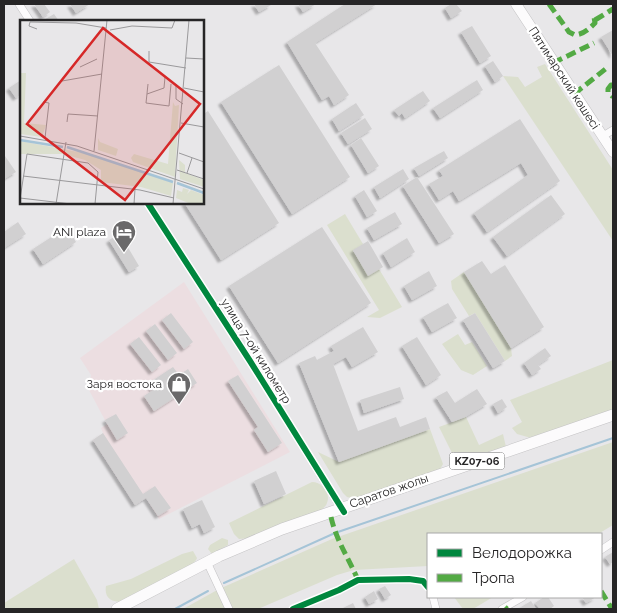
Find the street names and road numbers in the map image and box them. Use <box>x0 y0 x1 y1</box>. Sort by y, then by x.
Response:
street label: Пятимарский көшесі <box>526 24 602 132</box>
street label: улица 7-ой километр <box>218 296 294 406</box>
road number: KZ07-06 <box>450 452 504 470</box>
street label: Саратов жолы <box>348 471 430 511</box>

